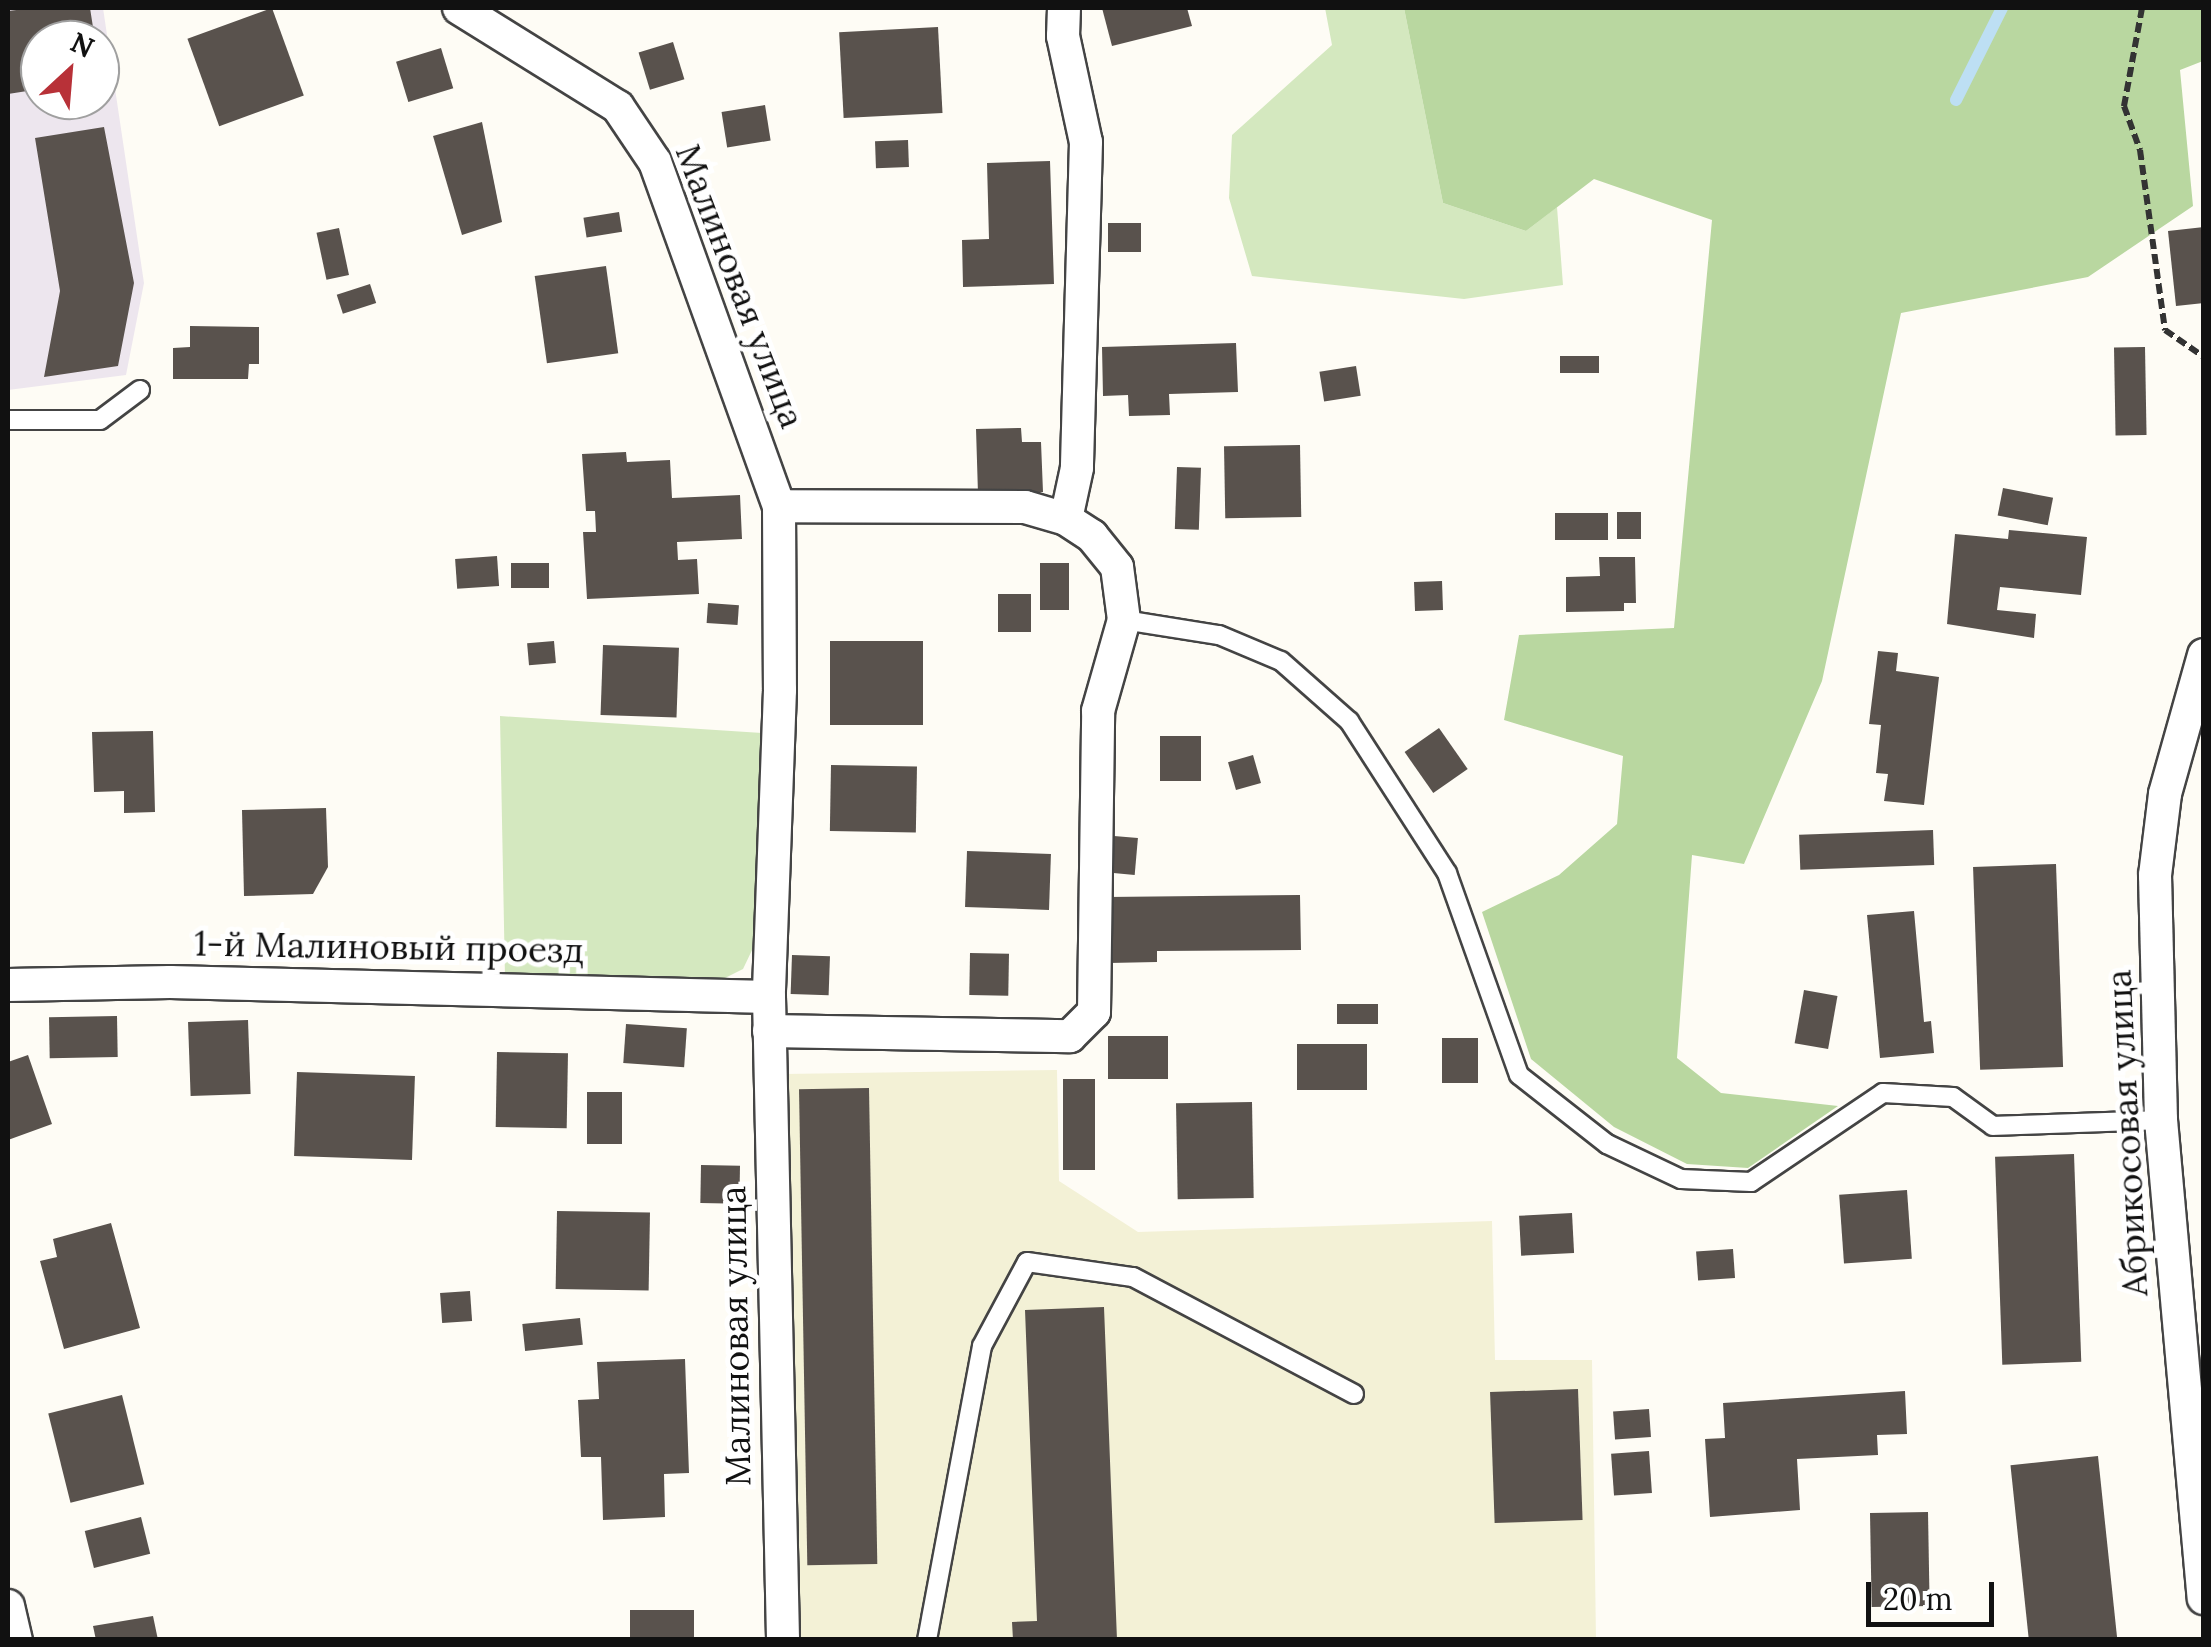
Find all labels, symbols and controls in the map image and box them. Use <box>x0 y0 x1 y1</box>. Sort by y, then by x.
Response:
north arrow <box>20 20 120 120</box>
text: N <box>65 24 100 66</box>
street label: Малиновая улица <box>667 138 813 434</box>
street label: 1-й Малиновый проезд <box>194 923 584 971</box>
street label: Абрикосовая улица <box>2097 969 2157 1297</box>
street label: Малиновая улица <box>712 1186 760 1486</box>
scale bar <box>1871 1562 1998 1624</box>
text: 20 m <box>1883 1580 1952 1618</box>

